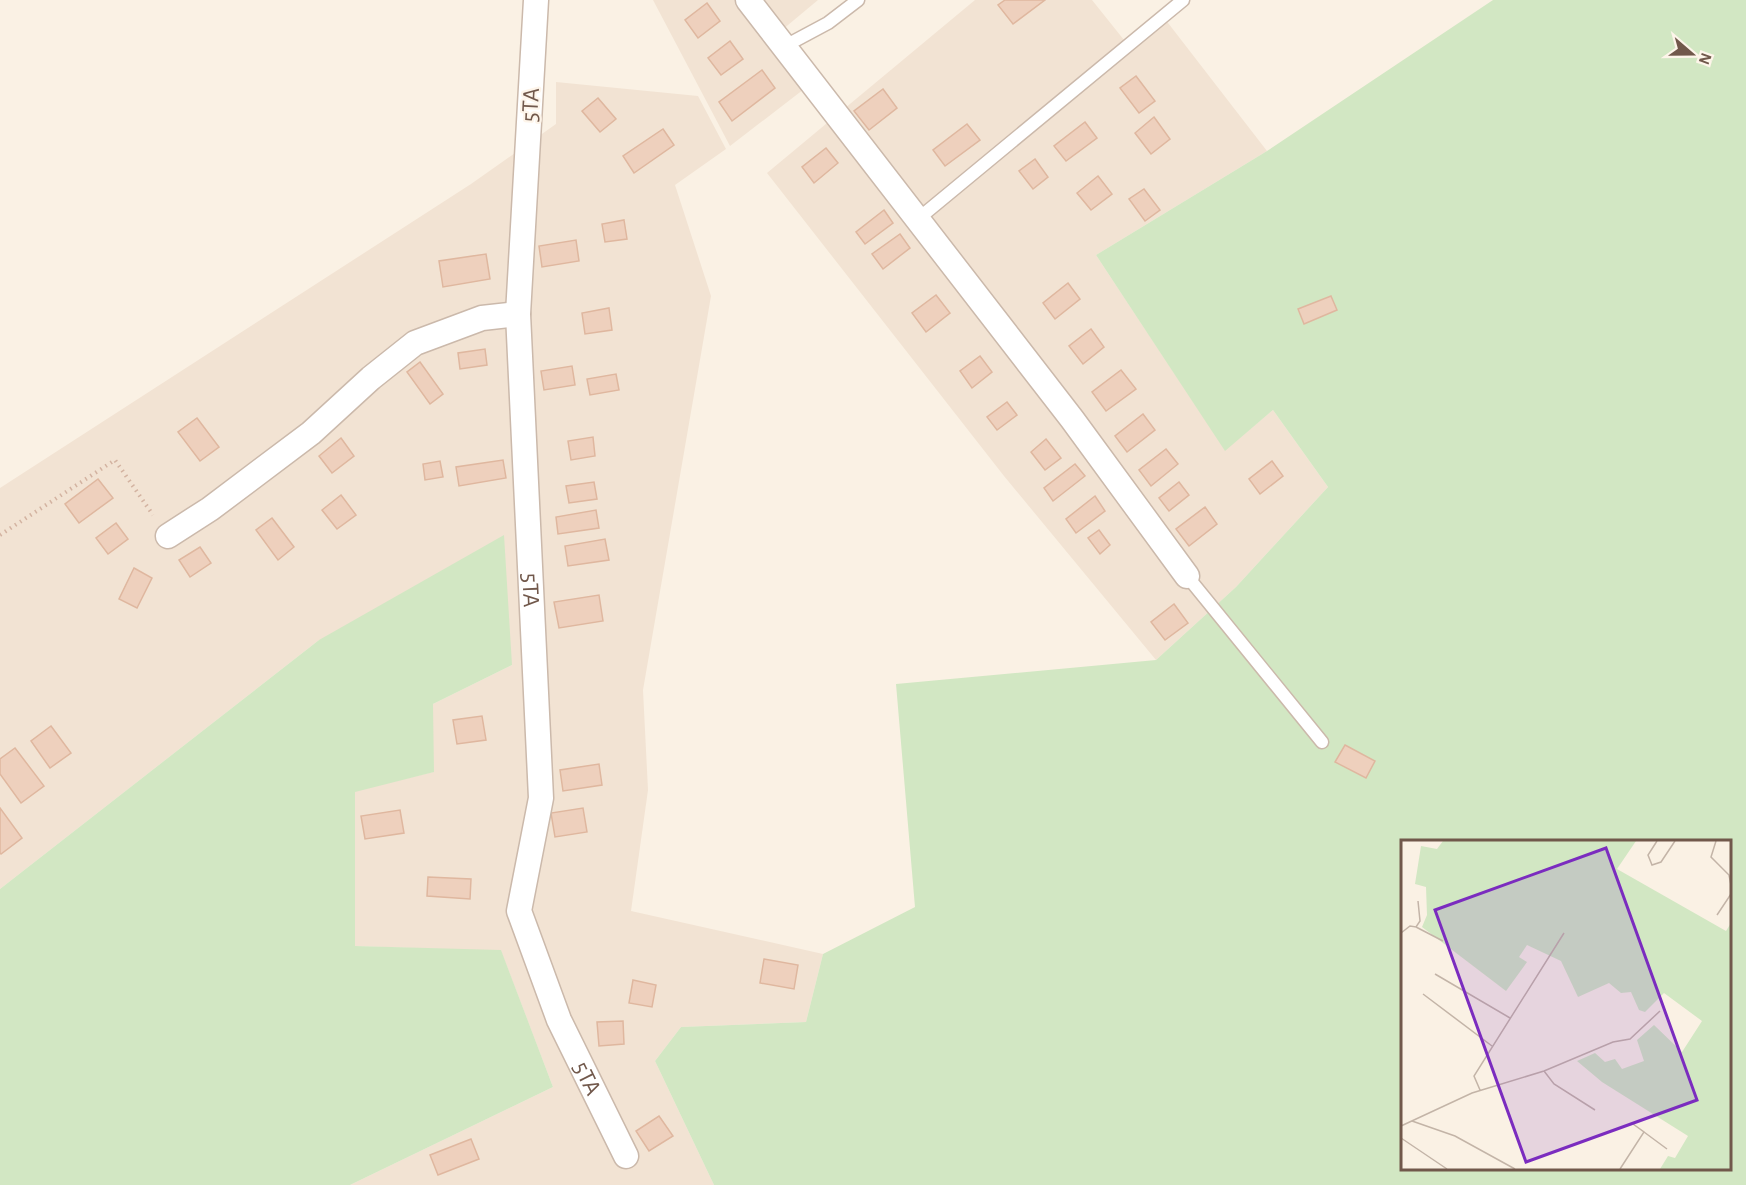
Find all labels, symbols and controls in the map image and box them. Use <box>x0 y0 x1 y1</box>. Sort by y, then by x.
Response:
north arrow <box>1662 24 1722 84</box>
text: N <box>1696 51 1715 67</box>
street label: 5TA <box>518 87 544 123</box>
street label: 5TA <box>517 572 543 608</box>
inset map <box>1401 840 1731 1170</box>
street label: 5TA <box>568 1058 605 1099</box>

